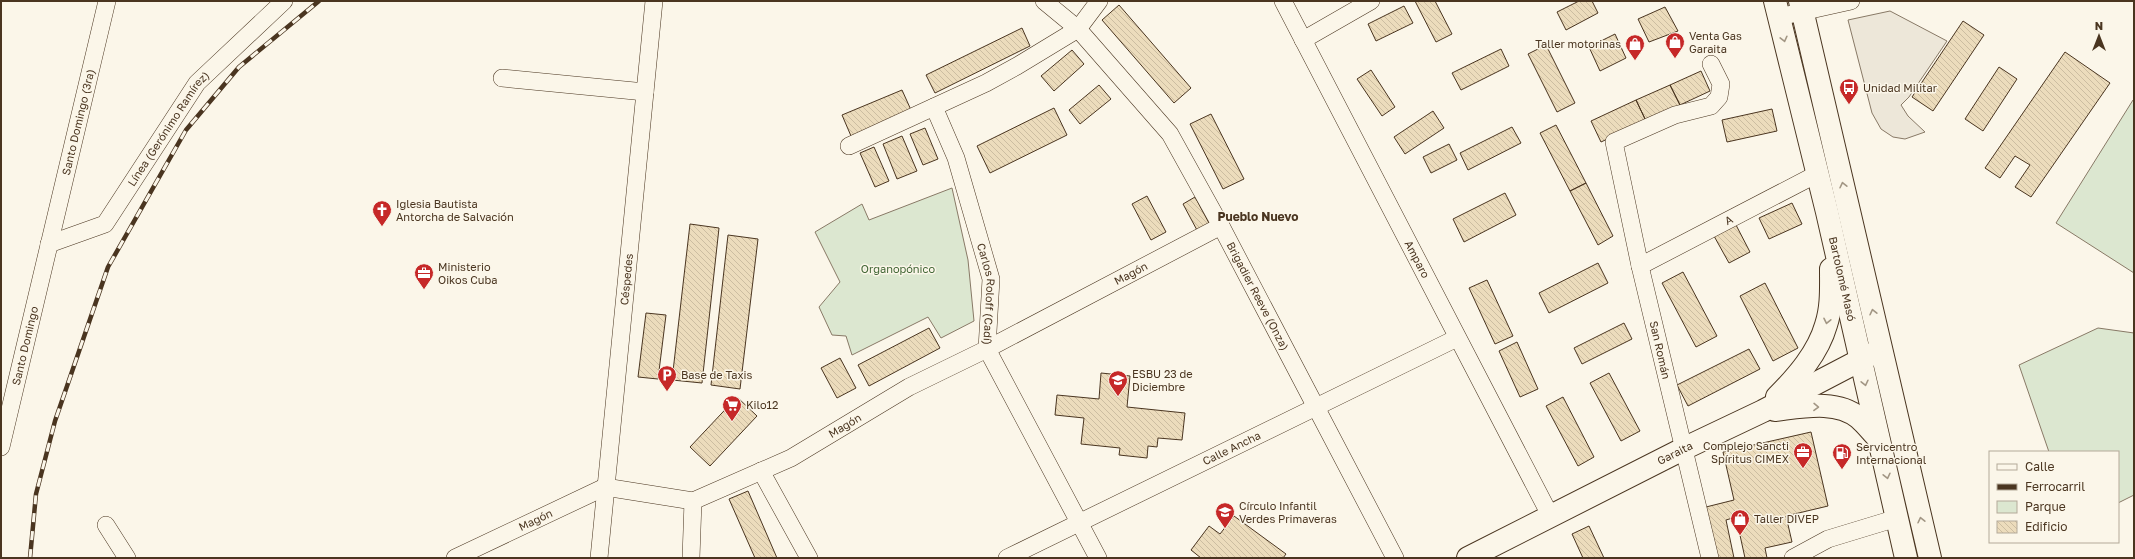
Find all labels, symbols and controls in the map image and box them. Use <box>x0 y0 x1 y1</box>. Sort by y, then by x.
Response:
north arrow <box>2079 16 2119 56</box>
text: N <box>2095 19 2103 32</box>
place label: Venta Gas Garaita <box>1689 29 1742 55</box>
shop icon: Venta Gas Garaita <box>1664 31 1686 59</box>
shop icon: Taller motorinas <box>1624 33 1646 61</box>
one-way arrow <box>1779 35 1788 42</box>
place label: Taller motorinas <box>1535 37 1621 50</box>
street label: Santo Domingo (3ra) <box>59 68 97 176</box>
street label: Línea (Gerónimo Ramírez) <box>125 68 211 188</box>
bus stop icon: Unidad Militar <box>1838 77 1860 105</box>
place label: Unidad Militar <box>1863 81 1938 94</box>
one-way arrow <box>1839 182 1848 189</box>
place label: Iglesia Bautista Antorcha de Salvación <box>396 197 514 223</box>
church icon: Iglesia Bautista Antorcha de Salvación <box>371 199 393 227</box>
district label: Pueblo Nuevo <box>1217 209 1299 224</box>
street label: A <box>1722 212 1735 227</box>
street label: Bartolomé Masó <box>1827 235 1859 323</box>
street label: Amparo <box>1402 238 1433 281</box>
street label: Brigadier Reeve (Onza) <box>1224 239 1292 352</box>
street label: Carlos Roloff (Cadí) <box>975 241 998 345</box>
street label: Céspedes <box>617 253 635 306</box>
street label: Magón <box>1112 259 1149 287</box>
place label: Ministerio Oikos Cuba <box>438 260 497 286</box>
office icon: Ministerio Oikos Cuba <box>413 262 435 290</box>
park label: Organopónico <box>861 262 936 275</box>
street label: Santo Domingo <box>9 304 40 387</box>
one-way arrow <box>1869 308 1877 315</box>
one-way arrow <box>1823 318 1831 324</box>
street label: San Román <box>1647 319 1674 380</box>
parking icon: Base de Taxis <box>656 364 678 392</box>
place label: ESBU 23 de Diciembre <box>1132 367 1193 393</box>
place label: Base de Taxis <box>681 368 752 381</box>
school or university icon: ESBU 23 de Diciembre <box>1107 369 1129 397</box>
one-way arrow <box>1861 380 1869 387</box>
supermarket icon: Kilo12 <box>721 394 743 422</box>
place label: Kilo12 <box>746 398 778 411</box>
one-way arrow <box>1813 403 1819 411</box>
street label: Magón <box>826 410 863 440</box>
street label: Calle Ancha <box>1200 428 1262 467</box>
street label: Garaita <box>1655 438 1695 467</box>
place label: Complejo Sancti Spíritus CIMEX <box>1703 439 1789 465</box>
place label: Servicentro Internacional <box>1856 440 1927 466</box>
office icon: Complejo Sancti Spíritus CIMEX <box>1792 441 1814 469</box>
fuel station icon: Servicentro Internacional <box>1831 442 1853 470</box>
legend <box>1989 451 2119 543</box>
text: Calle <box>2025 459 2055 474</box>
one-way arrow <box>1882 473 1890 480</box>
text: Ferrocarril <box>2025 479 2085 494</box>
place label: Círculo Infantil Verdes Primaveras <box>1239 499 1337 525</box>
text: Parque <box>2025 499 2066 514</box>
school or university icon: Círculo Infantil Verdes Primaveras <box>1214 501 1236 529</box>
street label: Magón <box>516 506 554 533</box>
shop icon: Taller DIVEP <box>1729 508 1751 536</box>
place label: Taller DIVEP <box>1754 512 1819 525</box>
one-way arrow <box>1918 517 1926 523</box>
text: Edificio <box>2025 519 2067 534</box>

